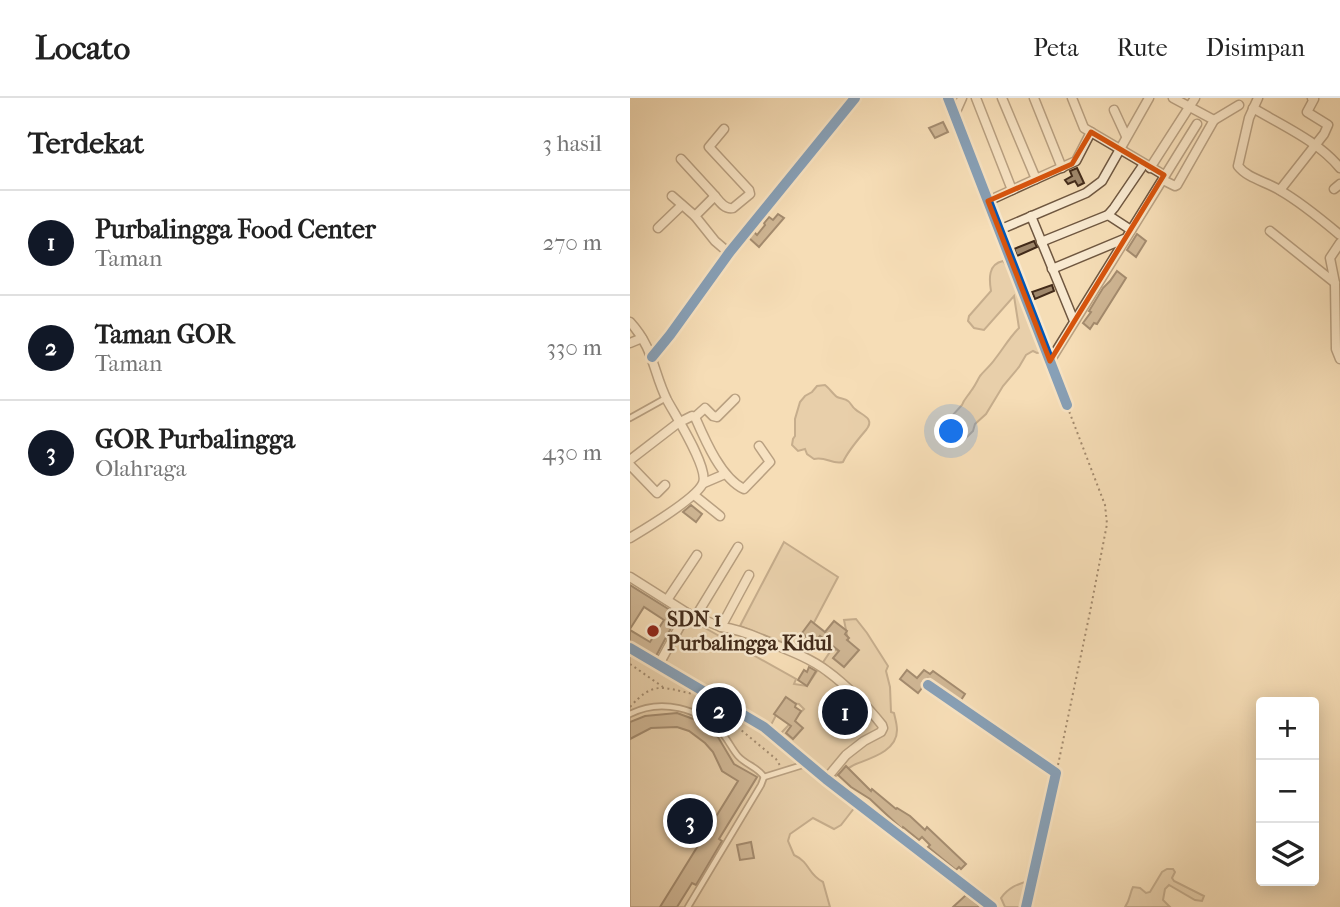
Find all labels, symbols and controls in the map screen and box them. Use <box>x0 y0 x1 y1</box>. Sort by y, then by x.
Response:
text: Locato <box>35 29 130 68</box>
text: Peta <box>1033 34 1079 62</box>
text: Rute <box>1117 34 1168 62</box>
text: Disimpan <box>1206 34 1305 62</box>
text: Terdekat <box>28 126 144 161</box>
text: 3 hasil <box>542 130 602 157</box>
text: Purbalingga Food Center <box>95 214 376 245</box>
text: 1 <box>47 229 55 256</box>
text: 270 m <box>542 229 602 256</box>
text: Taman <box>95 245 162 272</box>
text: Taman GOR <box>95 319 234 350</box>
text: 2 <box>45 334 57 361</box>
text: 330 m <box>546 334 602 361</box>
text: Taman <box>95 350 162 377</box>
your location <box>934 414 968 448</box>
text: GOR Purbalingga <box>95 424 295 455</box>
text: 3 <box>46 439 56 466</box>
text: 430 m <box>542 439 602 466</box>
text: Olahraga <box>95 455 186 482</box>
place label: SDN 1 Purbalingga Kidul <box>667 607 833 655</box>
marker: SDN 1 Purbalingga Kidul <box>645 623 661 639</box>
pin: 2 <box>696 684 742 736</box>
pin: 1 <box>822 686 868 738</box>
map controls <box>1256 697 1319 886</box>
button: + <box>1256 697 1319 760</box>
button: − <box>1256 760 1319 823</box>
pin: 3 <box>667 795 713 847</box>
button: layers <box>1256 823 1319 886</box>

